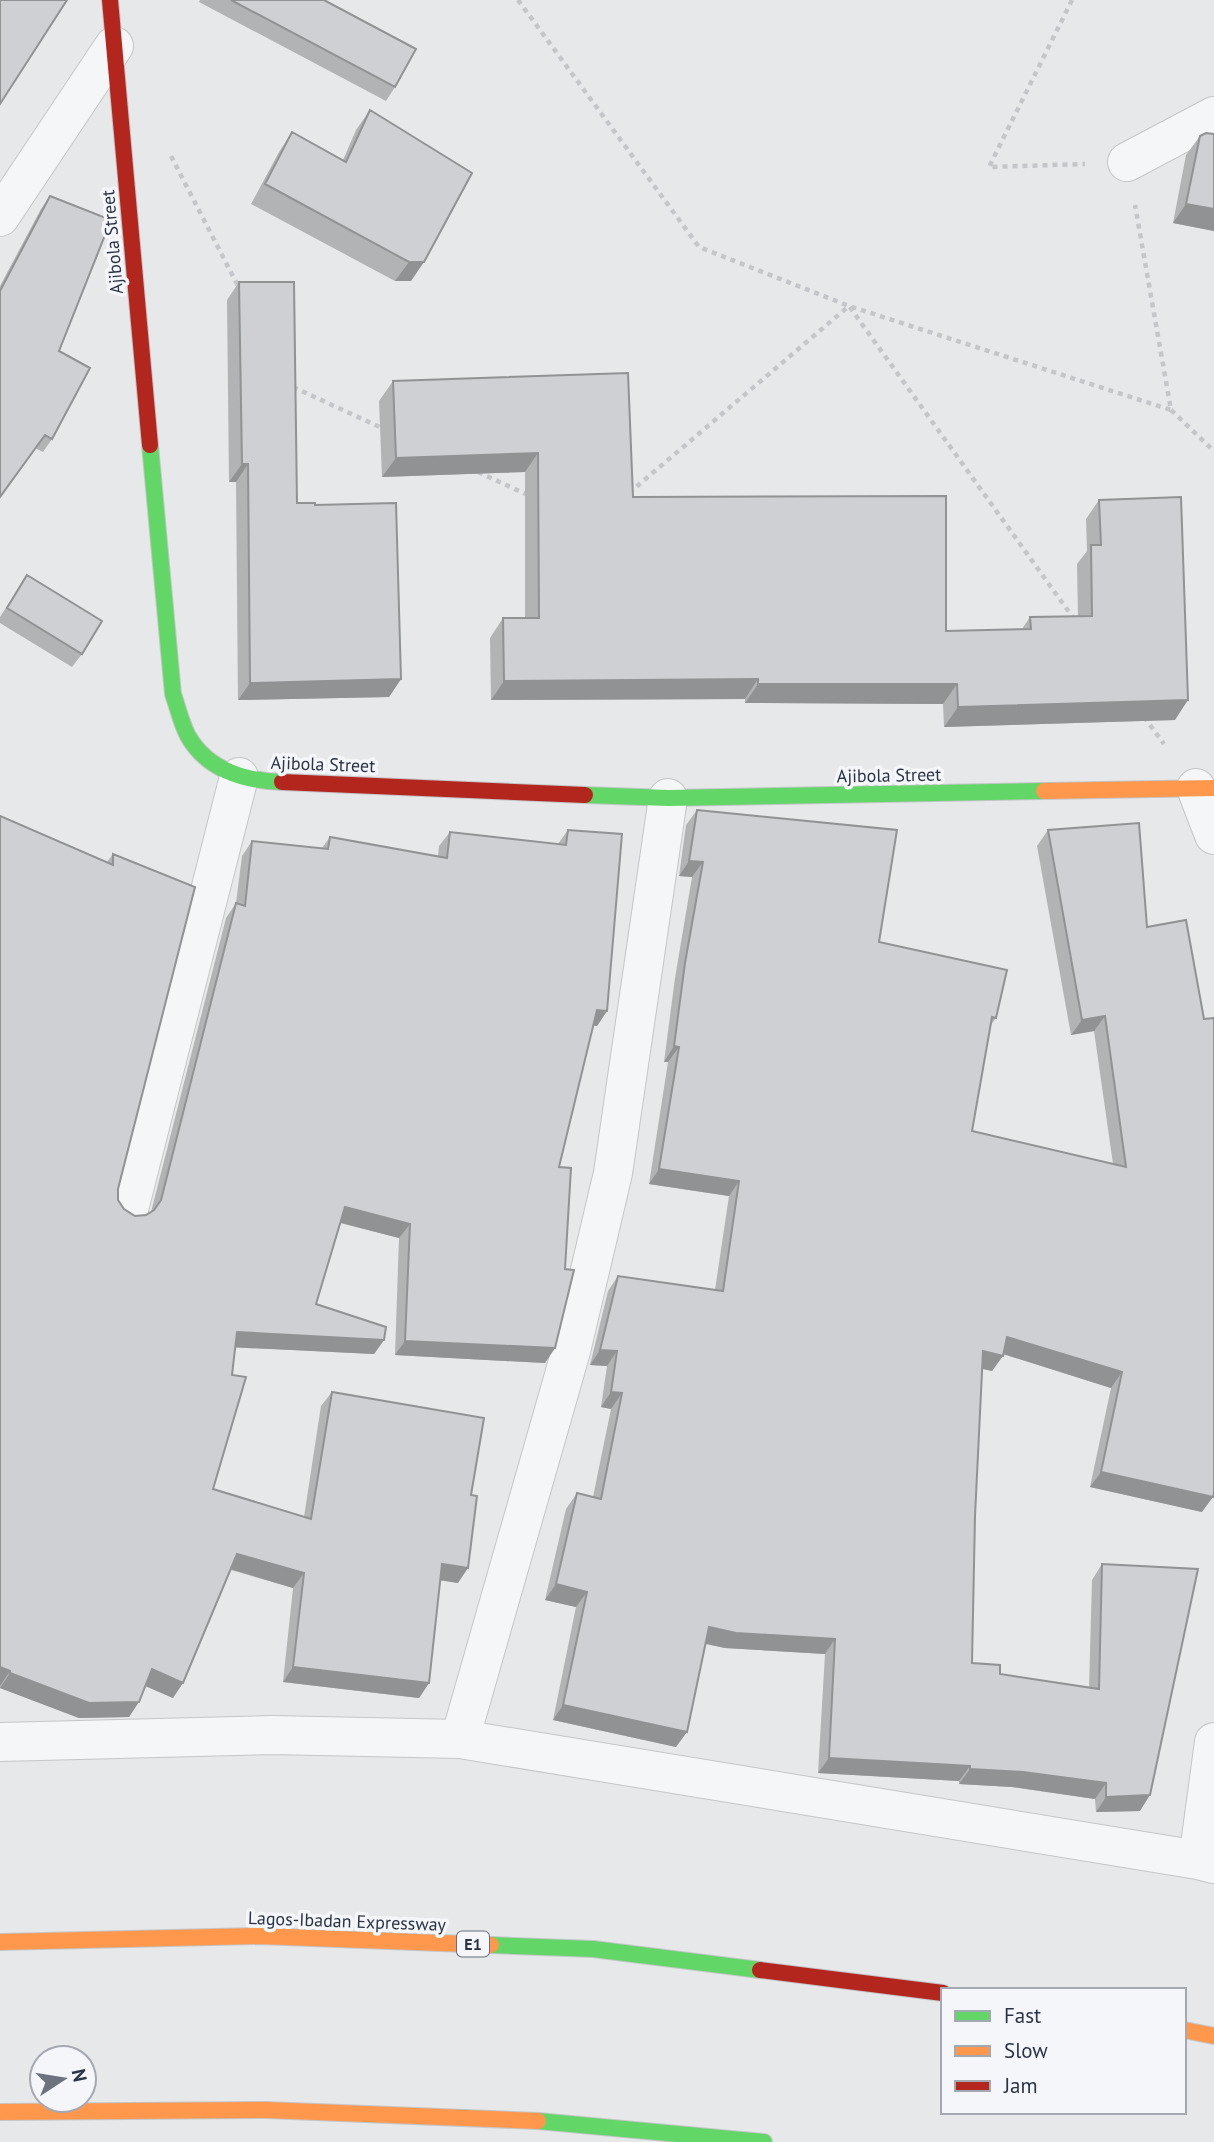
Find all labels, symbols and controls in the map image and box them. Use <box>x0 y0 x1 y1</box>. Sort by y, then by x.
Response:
street label: Ajibola Street <box>96 189 128 295</box>
street label: Ajibola Street <box>270 751 376 777</box>
street label: Ajibola Street <box>837 763 941 787</box>
street label: Lagos-Ibadan Expressway <box>248 1906 447 1936</box>
road number: E1 <box>457 1932 489 1956</box>
legend <box>941 1988 1186 2114</box>
text: Fast <box>1004 2002 1041 2029</box>
text: Slow <box>1004 2037 1048 2064</box>
north arrow <box>28 2044 98 2114</box>
text: N <box>67 2067 93 2084</box>
text: Jam <box>1003 2072 1038 2099</box>

